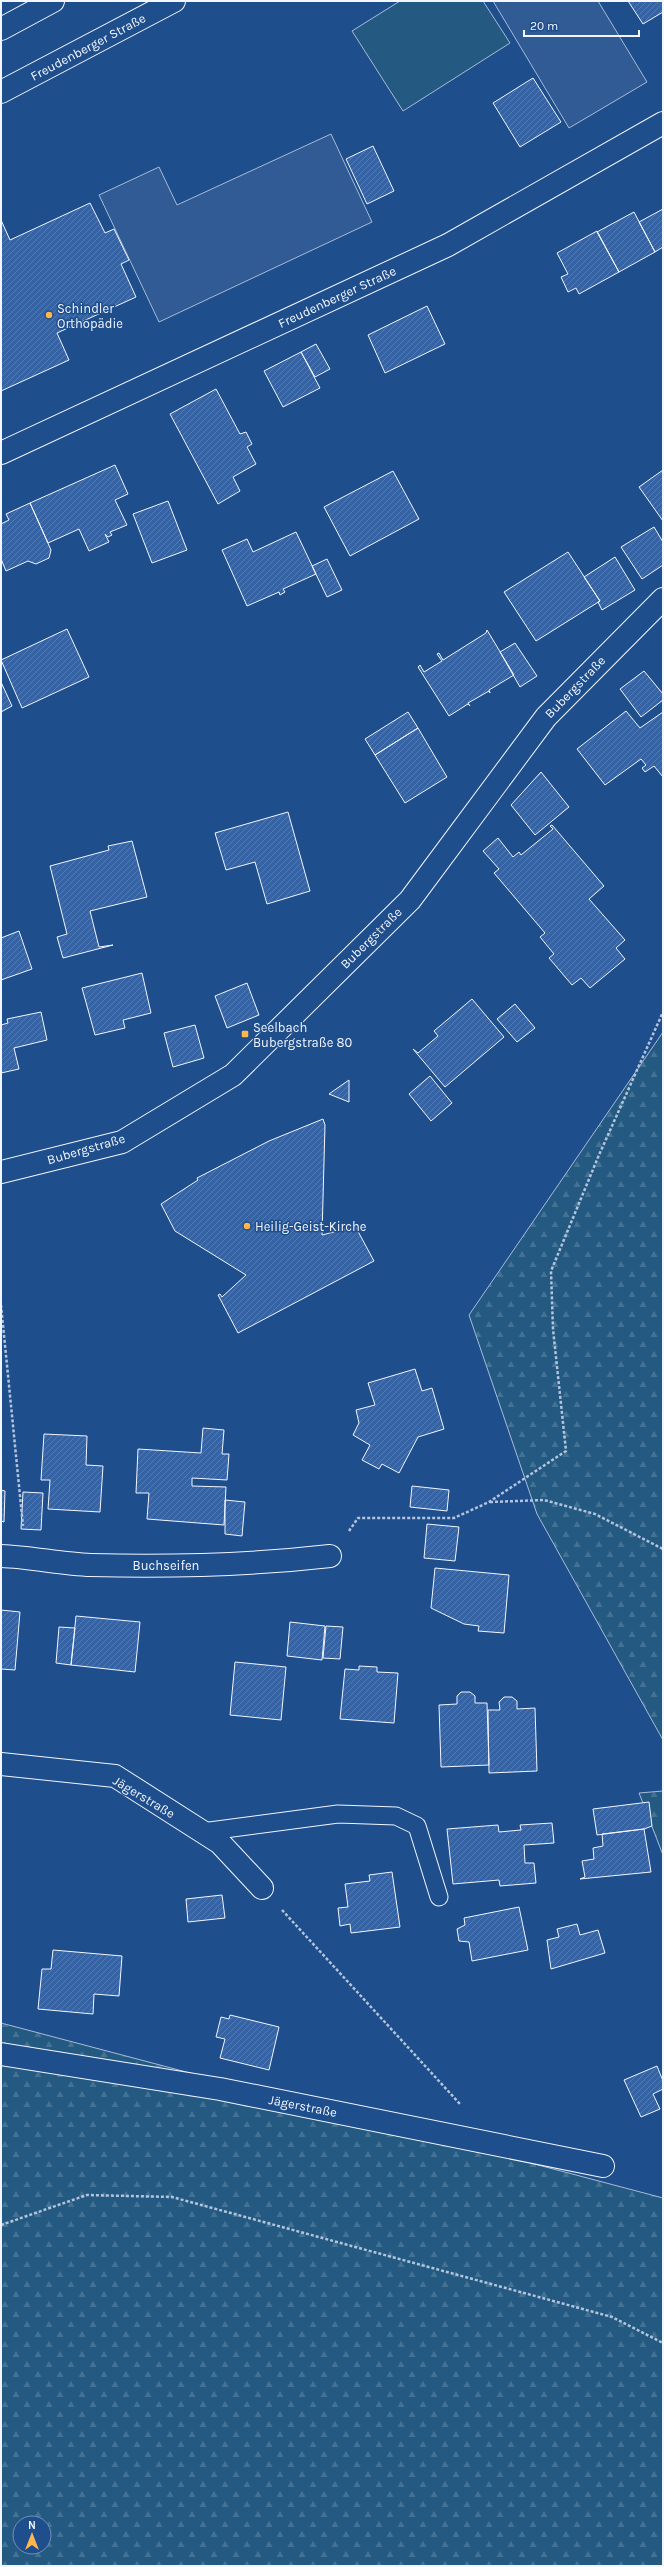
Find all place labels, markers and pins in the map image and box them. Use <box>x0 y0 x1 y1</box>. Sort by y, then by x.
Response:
place label: Schindler Orthopädie <box>57 301 123 331</box>
marker: Schindler Orthopädie <box>44 310 54 320</box>
place label: Seelbach Bubergstraße 80 <box>253 1020 352 1050</box>
marker: Seelbach Bubergstraße 80 <box>240 1029 250 1039</box>
place label: Heilig-Geist-Kirche <box>255 1219 367 1234</box>
marker: Heilig-Geist-Kirche <box>242 1221 252 1231</box>

